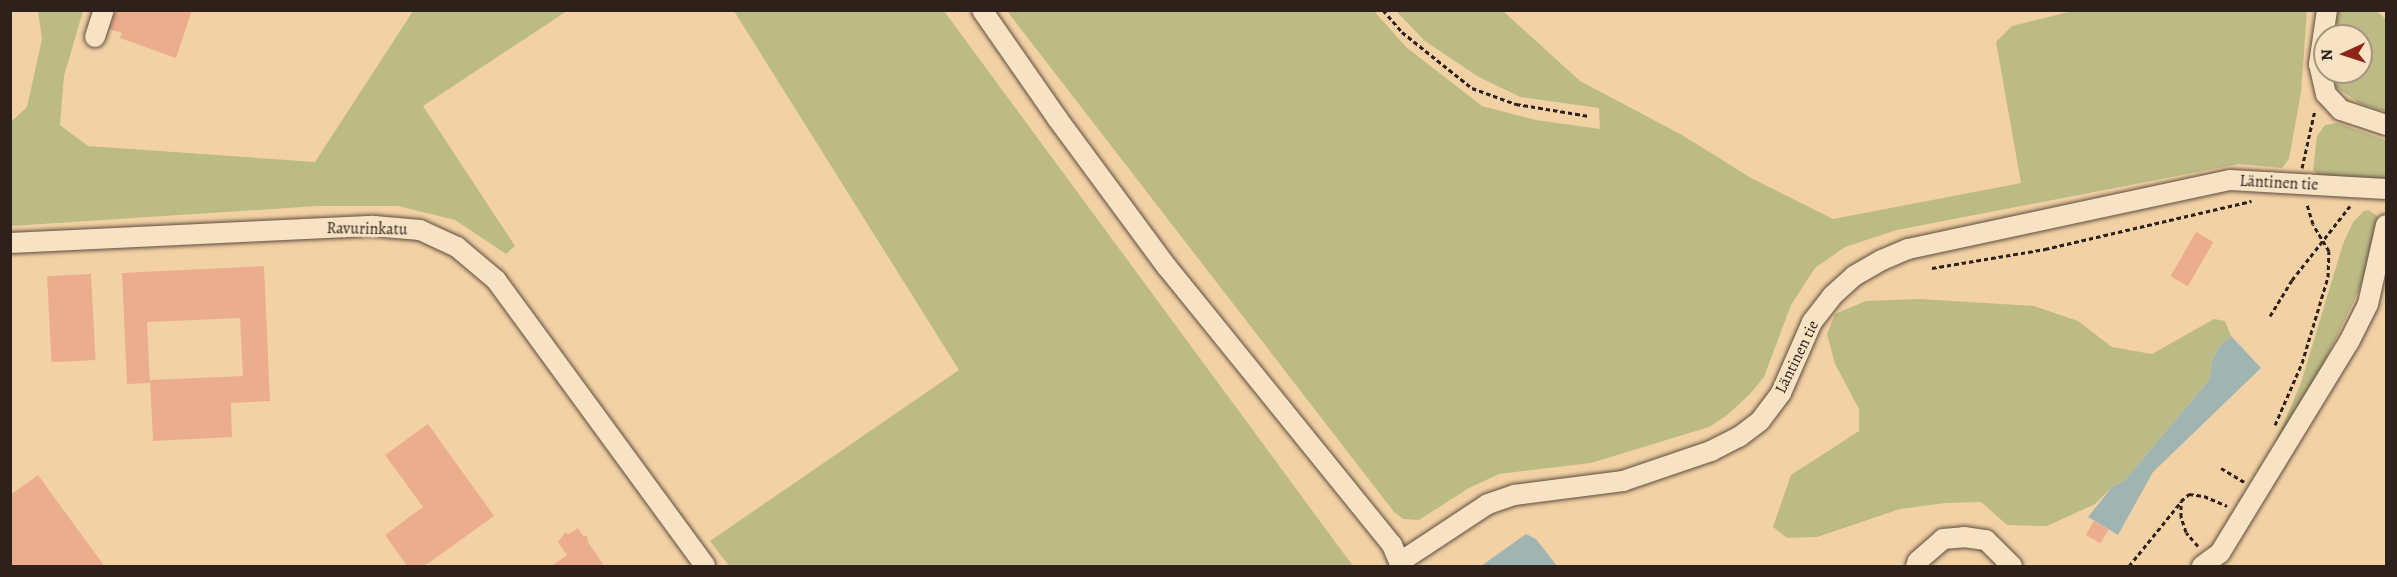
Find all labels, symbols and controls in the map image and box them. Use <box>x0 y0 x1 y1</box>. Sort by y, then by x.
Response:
north arrow <box>2313 24 2373 84</box>
text: N <box>2316 48 2338 61</box>
street label: Läntinen tie <box>2239 171 2319 195</box>
street label: Ravurinkatu <box>326 219 408 239</box>
street label: Läntinen tie <box>1771 317 1823 397</box>

